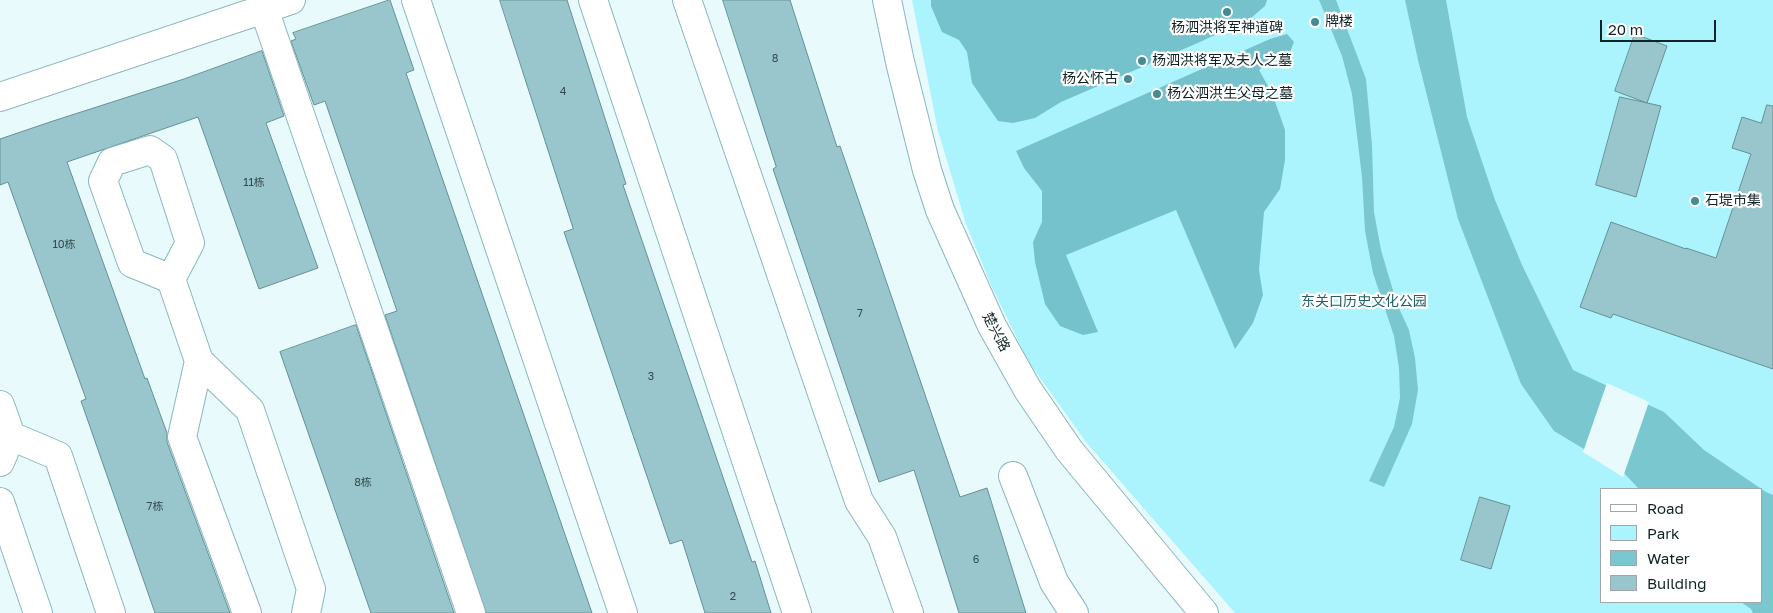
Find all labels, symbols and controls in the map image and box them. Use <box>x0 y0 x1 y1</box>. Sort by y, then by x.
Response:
marker: 杨泗洪将军神道碑 <box>1221 6 1233 18</box>
scale bar <box>1603 10 1719 42</box>
place label: 牌楼 <box>1325 14 1353 30</box>
marker: 牌楼 <box>1309 16 1321 28</box>
place label: 杨泗洪将军神道碑 <box>1171 20 1283 36</box>
text: 20 m <box>1608 20 1643 38</box>
house number: 8 <box>772 52 778 66</box>
place label: 杨泗洪将军及夫人之墓 <box>1152 53 1292 69</box>
marker: 杨泗洪将军及夫人之墓 <box>1136 55 1148 67</box>
place label: 杨公怀古 <box>1062 71 1118 87</box>
marker: 杨公怀古 <box>1122 73 1134 85</box>
house number: 4 <box>560 85 566 99</box>
place label: 杨公泗洪生父母之墓 <box>1167 86 1293 102</box>
marker: 杨公泗洪生父母之墓 <box>1151 88 1163 100</box>
house number: 11栋 <box>243 176 265 190</box>
place label: 石堤市集 <box>1705 193 1761 209</box>
marker: 石堤市集 <box>1689 195 1701 207</box>
house number: 10栋 <box>52 238 76 252</box>
park label: 东关口历史文化公园 <box>1301 294 1427 310</box>
house number: 7 <box>857 307 863 321</box>
street label: 楚兴路 <box>979 310 1013 354</box>
house number: 3 <box>648 370 654 384</box>
house number: 8栋 <box>354 476 372 490</box>
legend <box>1600 488 1763 603</box>
text: Road <box>1647 499 1684 517</box>
house number: 7栋 <box>147 500 163 514</box>
text: Park <box>1647 524 1679 542</box>
text: Water <box>1647 549 1690 567</box>
house number: 6 <box>973 553 979 567</box>
text: Building <box>1647 574 1707 592</box>
house number: 2 <box>730 590 736 604</box>

